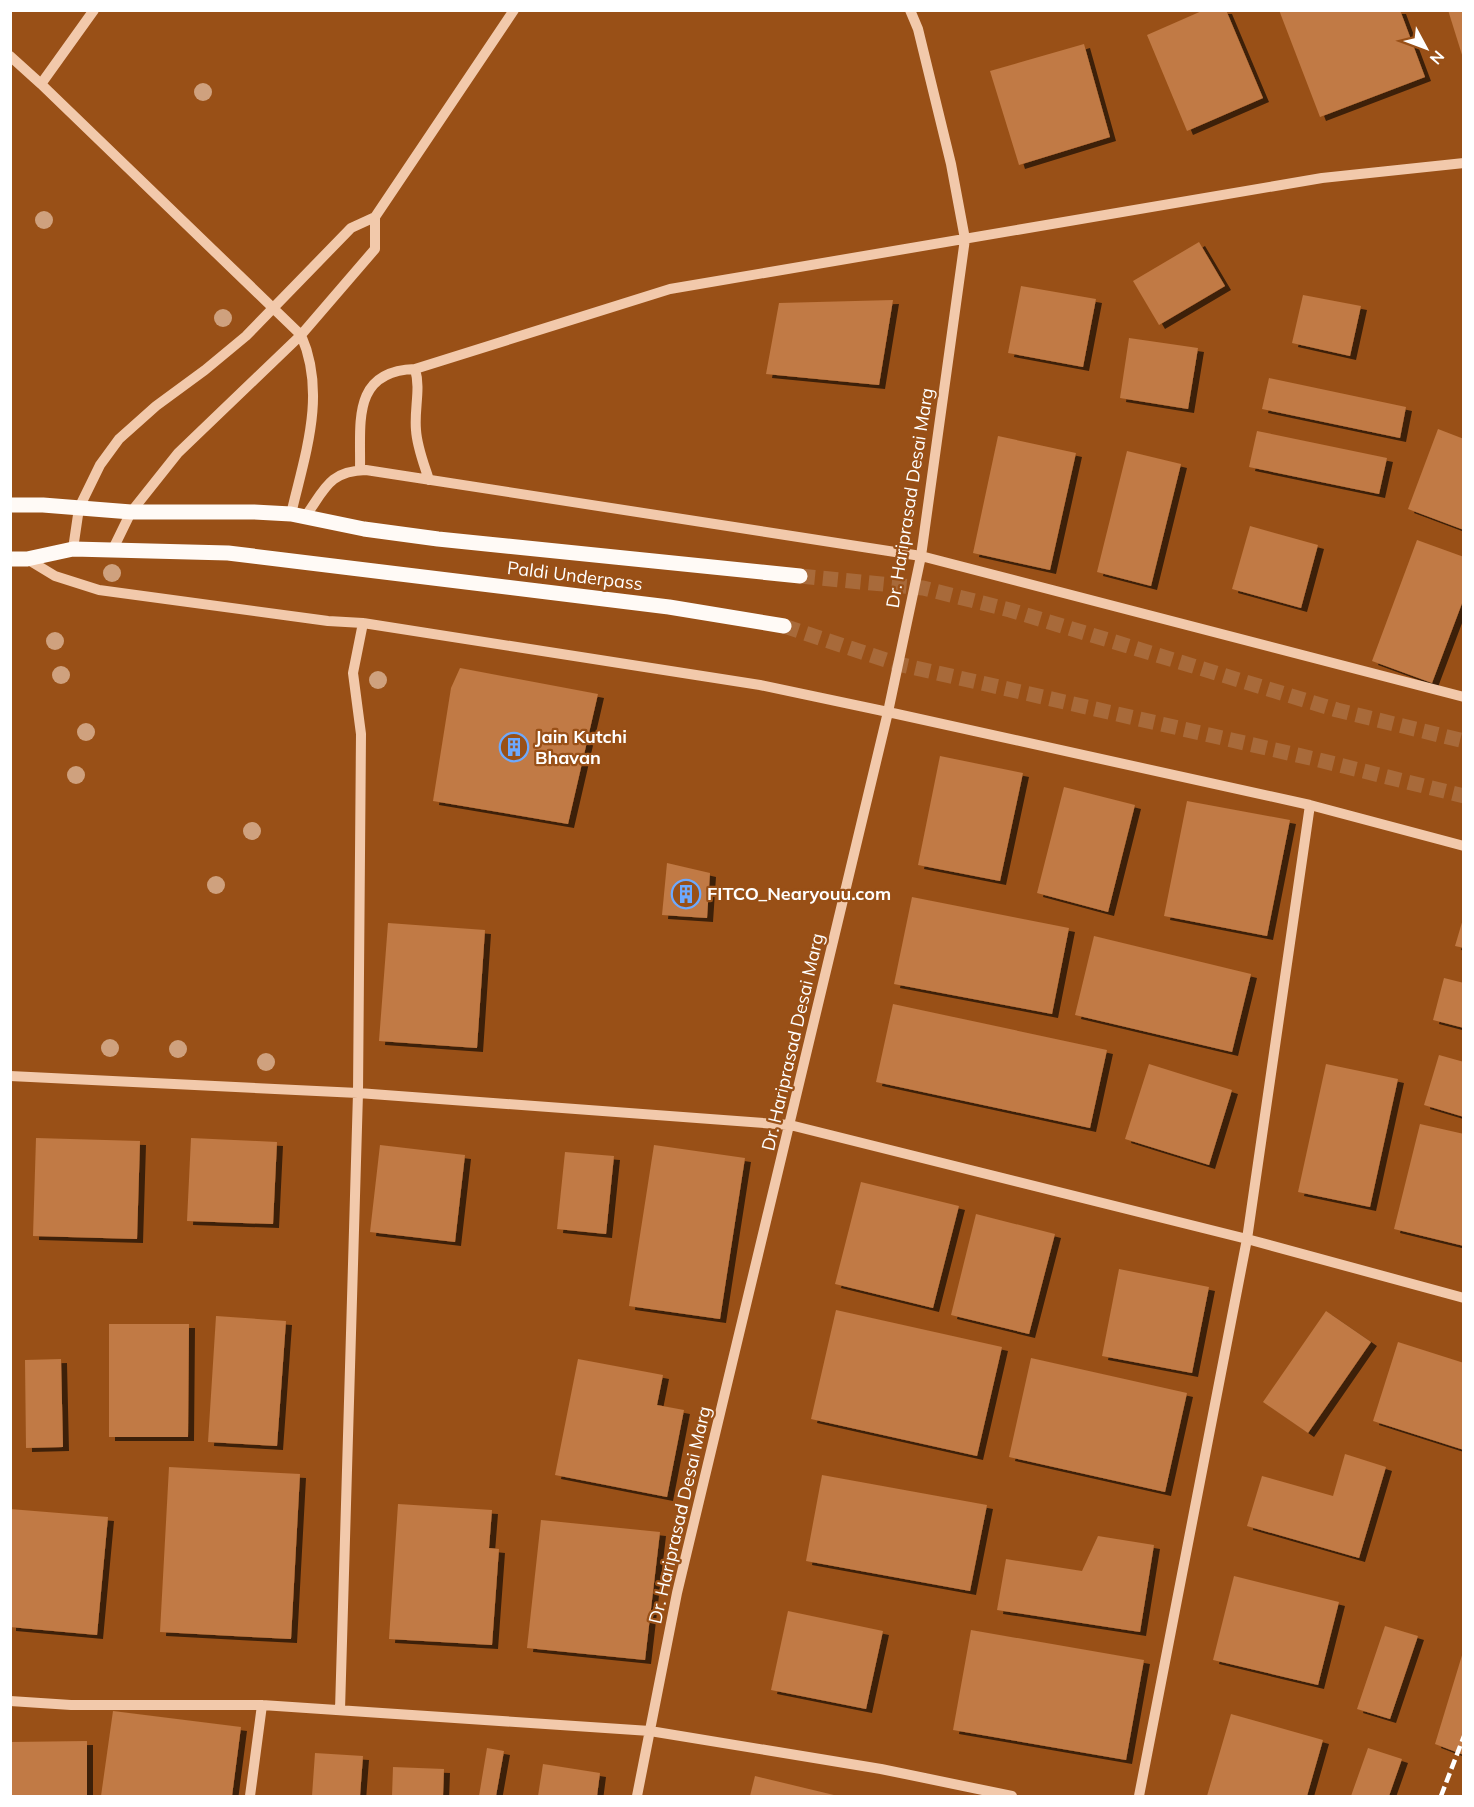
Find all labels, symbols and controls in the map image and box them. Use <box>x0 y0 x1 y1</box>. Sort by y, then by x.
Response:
north arrow <box>1396 18 1456 78</box>
text: N <box>1426 47 1449 69</box>
street label: Dr. Hariprasad Desai Marg <box>881 386 938 610</box>
street label: Paldi Underpass <box>506 556 644 595</box>
place label: Jain Kutchi Bhavan <box>535 725 627 769</box>
building icon: Jain Kutchi Bhavan <box>498 731 530 763</box>
building icon: FITCO_Nearyouu.com <box>670 878 702 910</box>
place label: FITCO_Nearyouu.com <box>707 882 891 905</box>
street label: Dr. Hariprasad Desai Marg <box>756 931 829 1153</box>
street label: Dr. Hariprasad Desai Marg <box>643 1404 716 1626</box>

